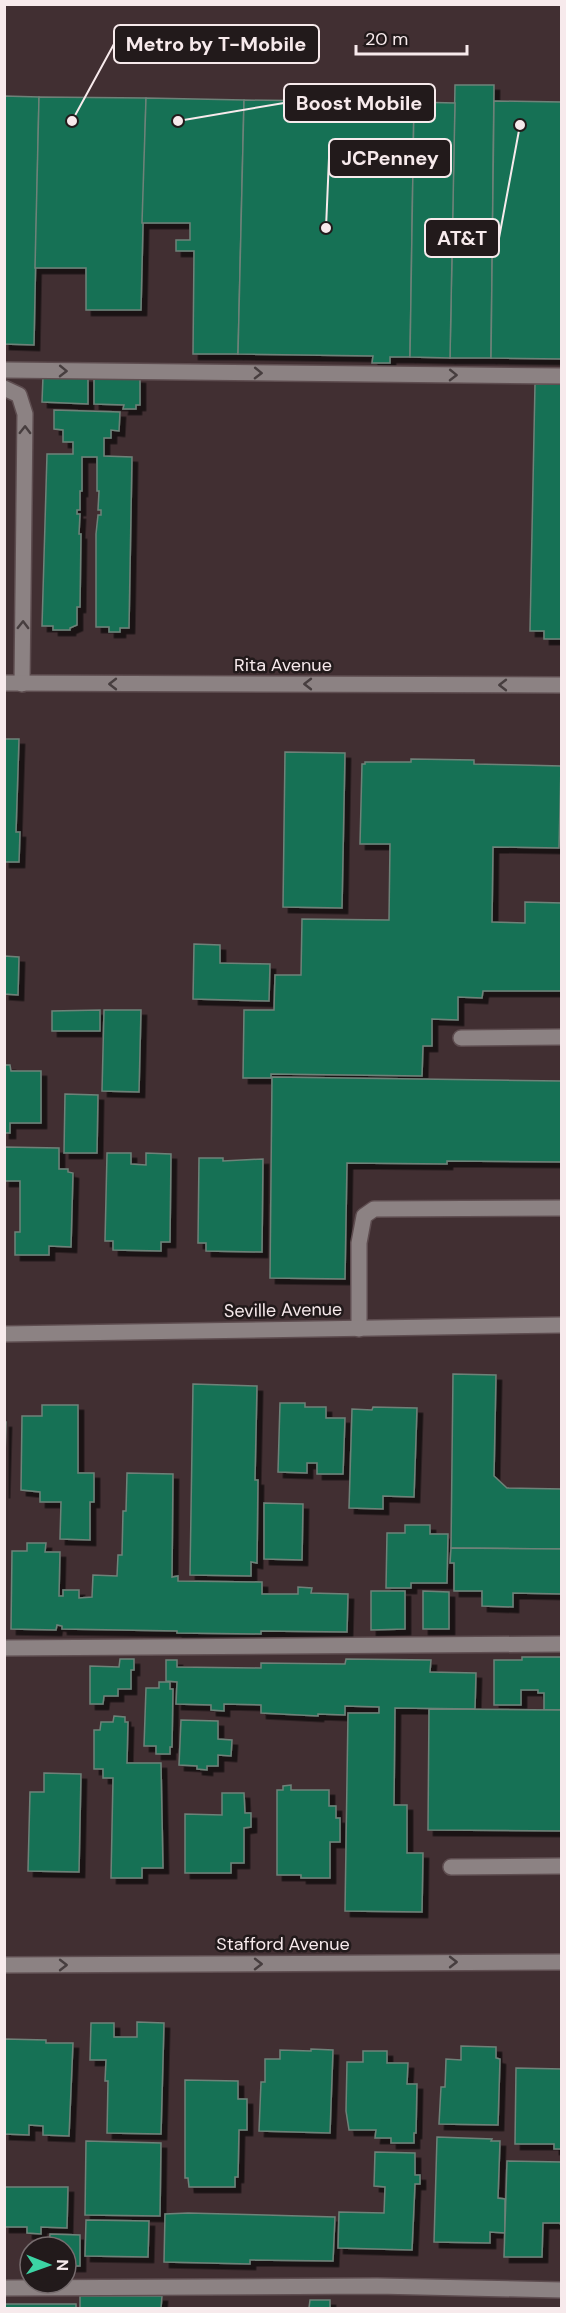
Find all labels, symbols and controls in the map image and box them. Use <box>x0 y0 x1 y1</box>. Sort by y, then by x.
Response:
scale bar <box>356 18 467 56</box>
callout: Metro by T-Mobile <box>114 25 319 63</box>
text: 20 m <box>365 27 408 51</box>
text: Metro by T-Mobile <box>126 31 306 57</box>
callout: Boost Mobile <box>284 84 435 122</box>
text: Boost Mobile <box>296 90 422 116</box>
callout: JCPenney <box>329 139 451 177</box>
text: JCPenney <box>341 145 439 171</box>
callout: AT&T <box>425 219 499 257</box>
text: AT&T <box>437 225 487 251</box>
one-way arrow <box>58 365 67 377</box>
one-way arrow <box>253 367 262 379</box>
one-way arrow <box>448 369 457 381</box>
one-way arrow <box>19 426 31 435</box>
one-way arrow <box>17 621 29 630</box>
street label: Rita Avenue <box>234 653 332 677</box>
one-way arrow <box>109 678 118 690</box>
one-way arrow <box>304 678 313 690</box>
one-way arrow <box>499 679 508 691</box>
street label: Seville Avenue <box>224 1297 342 1323</box>
street label: Stafford Avenue <box>216 1932 350 1956</box>
one-way arrow <box>448 1956 457 1968</box>
one-way arrow <box>253 1957 262 1970</box>
one-way arrow <box>58 1959 67 1971</box>
north arrow <box>18 2235 78 2295</box>
text: N <box>52 2259 73 2271</box>

